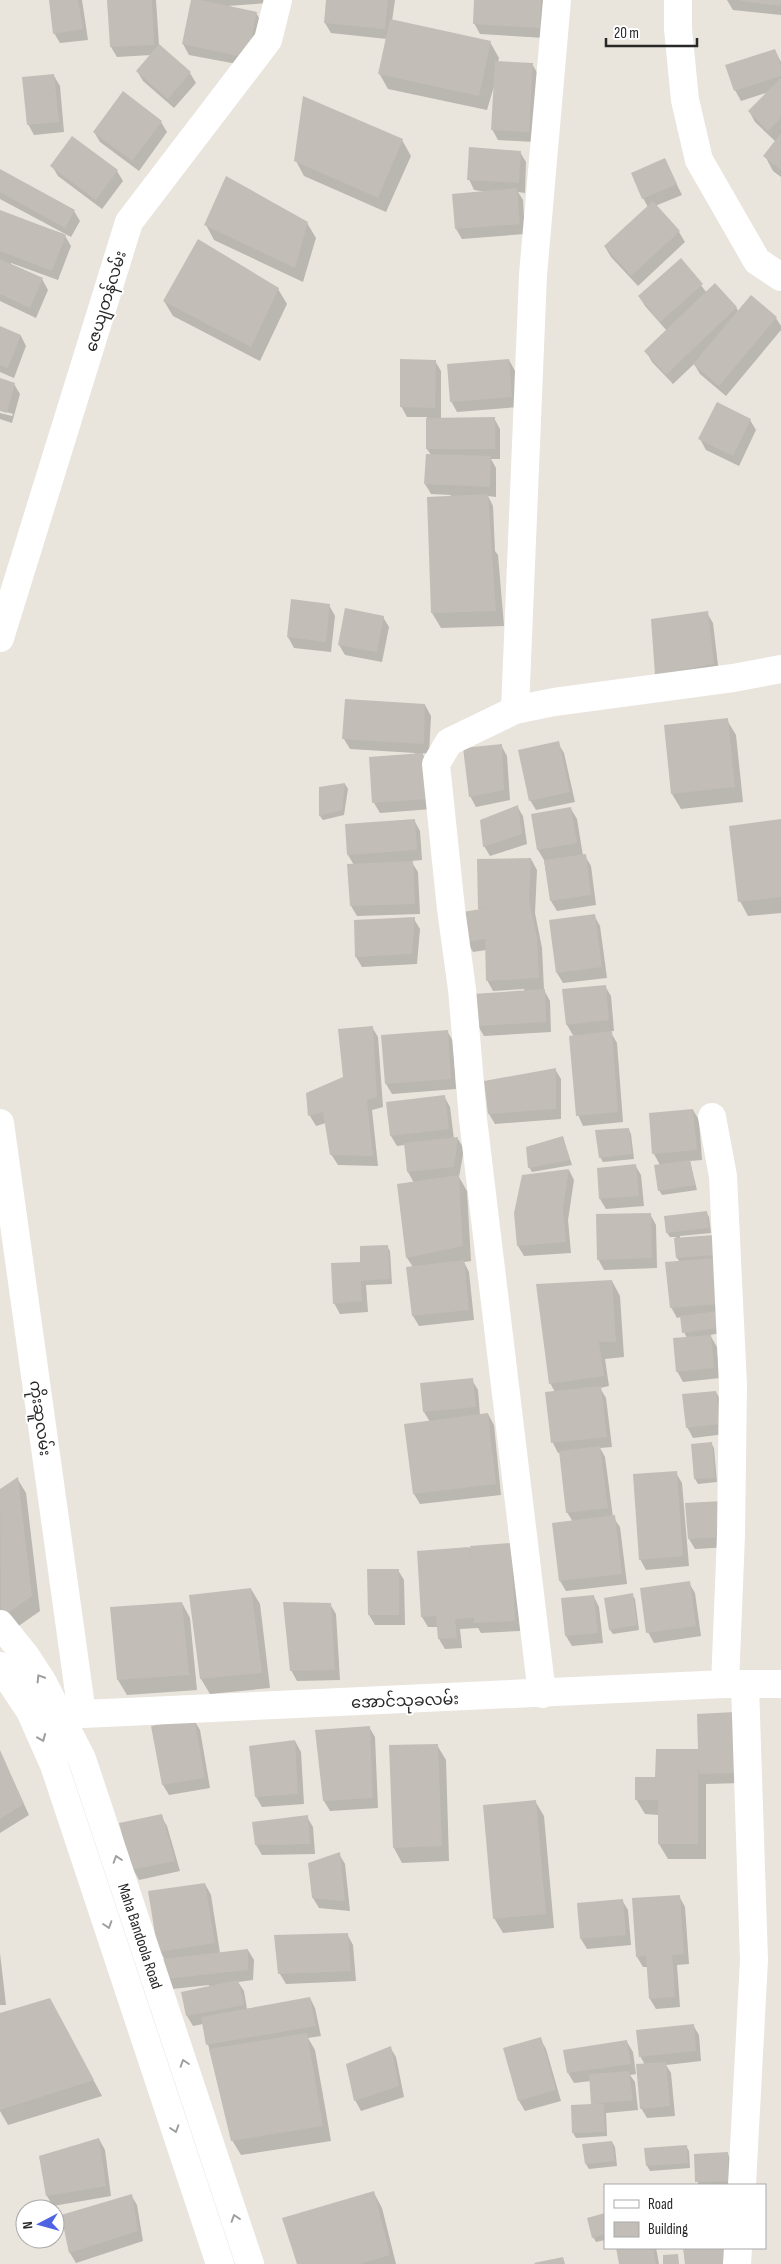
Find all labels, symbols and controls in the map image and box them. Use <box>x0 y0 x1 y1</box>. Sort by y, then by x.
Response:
scale bar <box>606 15 697 47</box>
text: 20 m <box>614 24 639 43</box>
street label: ဇေယျတန်လမ်း <box>79 248 134 355</box>
street label: ကိုးဆူလမ်း <box>21 1379 57 1458</box>
one-way arrow <box>37 1674 46 1684</box>
street label: အောင်သုခလမ်း <box>351 1687 459 1717</box>
one-way arrow <box>35 1733 46 1742</box>
one-way arrow <box>113 1855 123 1864</box>
street label: Maha Bandoola Road <box>113 1881 166 1991</box>
one-way arrow <box>102 1920 112 1928</box>
one-way arrow <box>180 2060 190 2068</box>
one-way arrow <box>169 2124 179 2132</box>
legend <box>604 2184 766 2249</box>
text: Road <box>648 2195 673 2214</box>
north arrow <box>15 2199 65 2249</box>
one-way arrow <box>231 2214 241 2222</box>
text: Building <box>648 2220 688 2239</box>
text: N <box>19 2221 36 2230</box>

